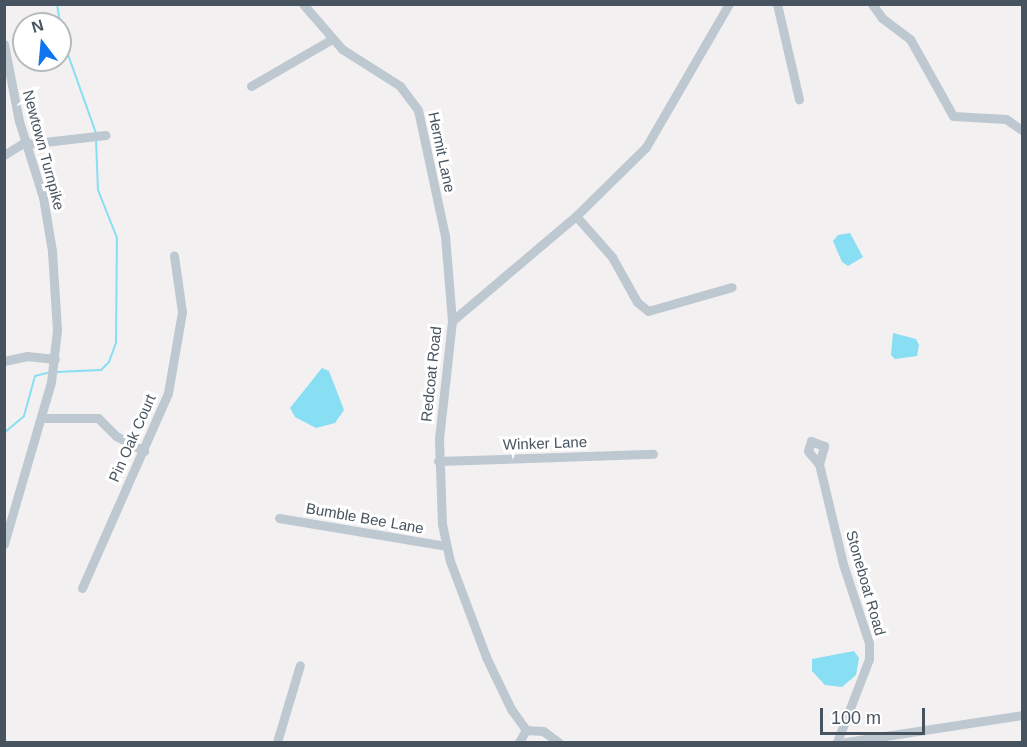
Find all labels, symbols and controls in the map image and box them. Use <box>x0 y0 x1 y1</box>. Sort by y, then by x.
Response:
north arrow <box>12 12 72 72</box>
text: N <box>30 16 45 36</box>
street label: Newtown Turnpike <box>19 88 69 212</box>
street label: Hermit Lane <box>425 110 459 194</box>
street label: Redcoat Road <box>417 325 445 423</box>
street label: Pin Oak Court <box>105 391 159 485</box>
street label: Winker Lane <box>503 433 587 453</box>
street label: Bumble Bee Lane <box>305 499 425 537</box>
street label: Stoneboat Road <box>842 528 890 638</box>
scale bar <box>823 696 928 734</box>
text: 100 m <box>831 708 881 728</box>

